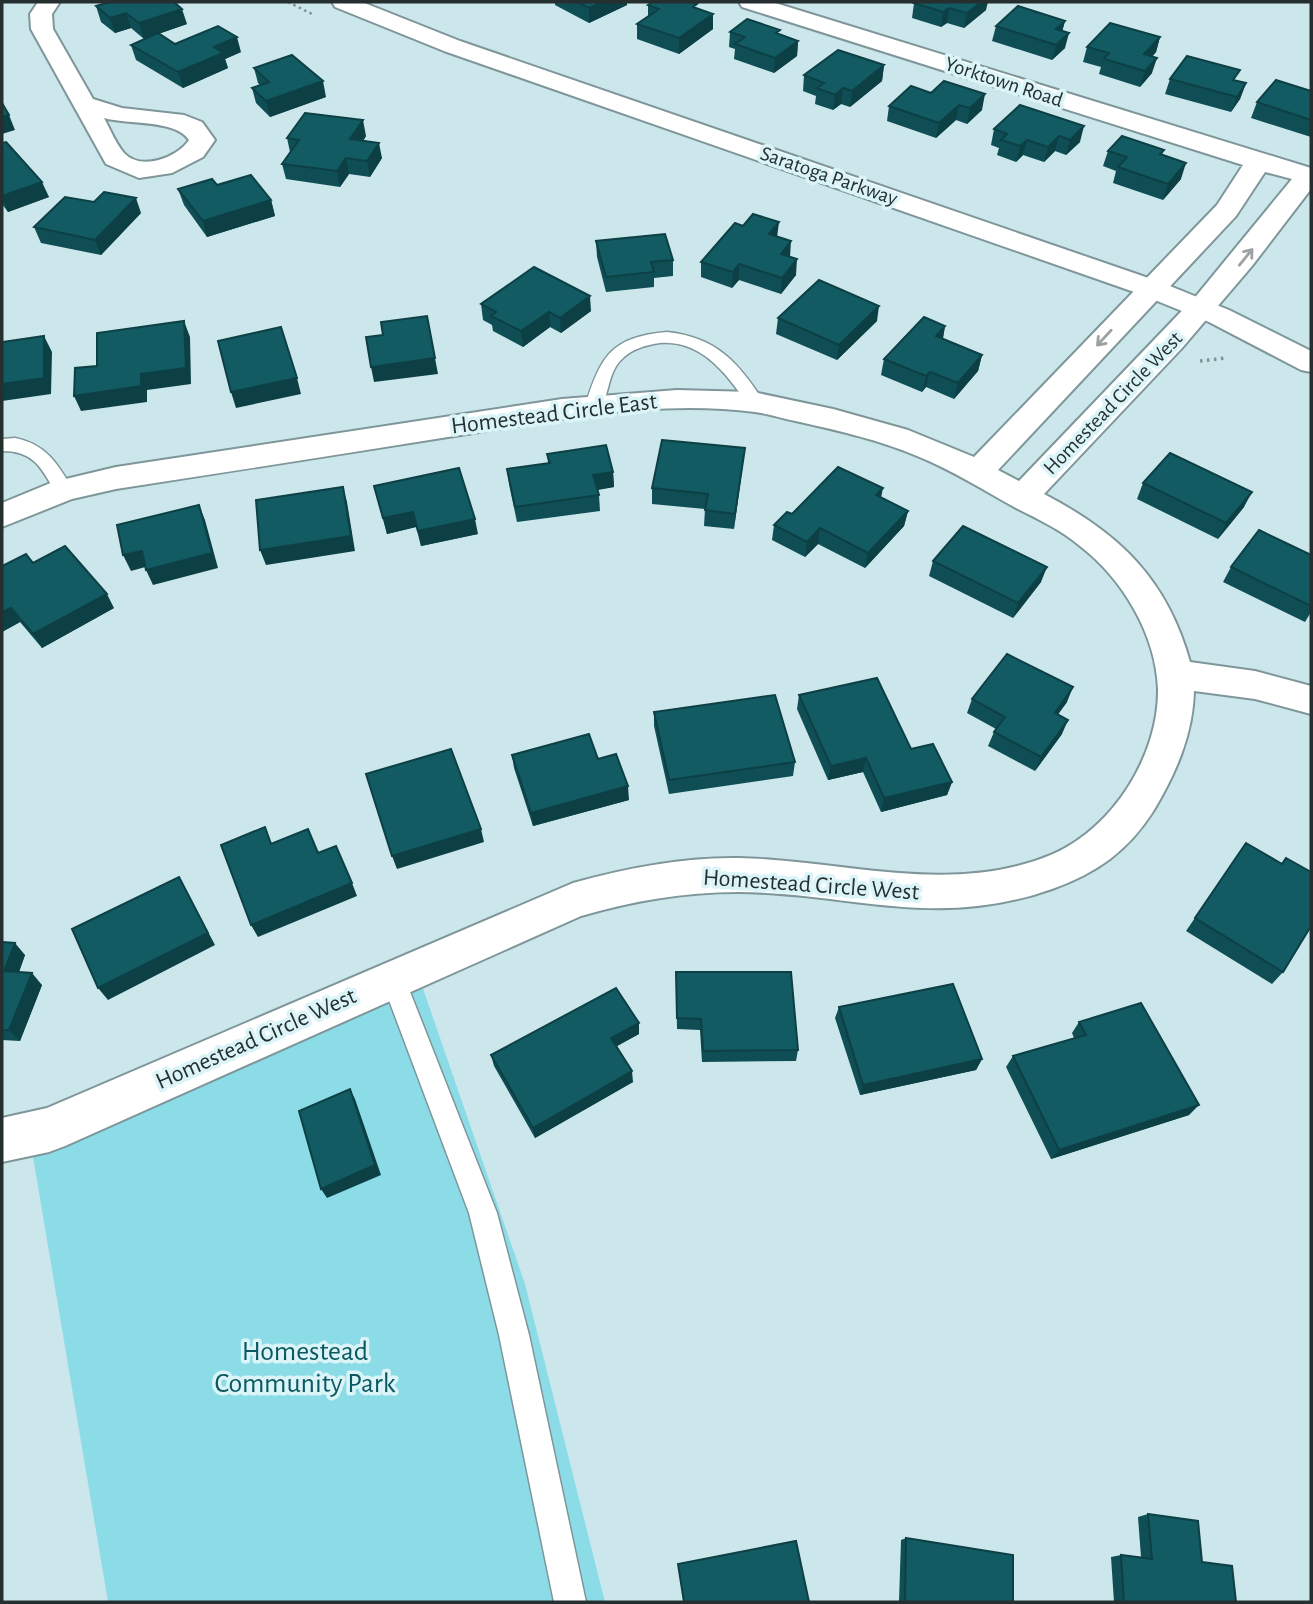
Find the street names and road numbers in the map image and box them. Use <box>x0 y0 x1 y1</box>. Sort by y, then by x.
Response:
street label: Yorktown Road <box>942 53 1066 111</box>
street label: Saratoga Parkway <box>758 143 900 209</box>
street label: Homestead Circle West <box>1040 327 1187 478</box>
street label: Homestead Circle East <box>450 389 659 439</box>
street label: Homestead Circle West <box>702 865 920 905</box>
street label: Homestead Circle West <box>152 984 360 1094</box>

